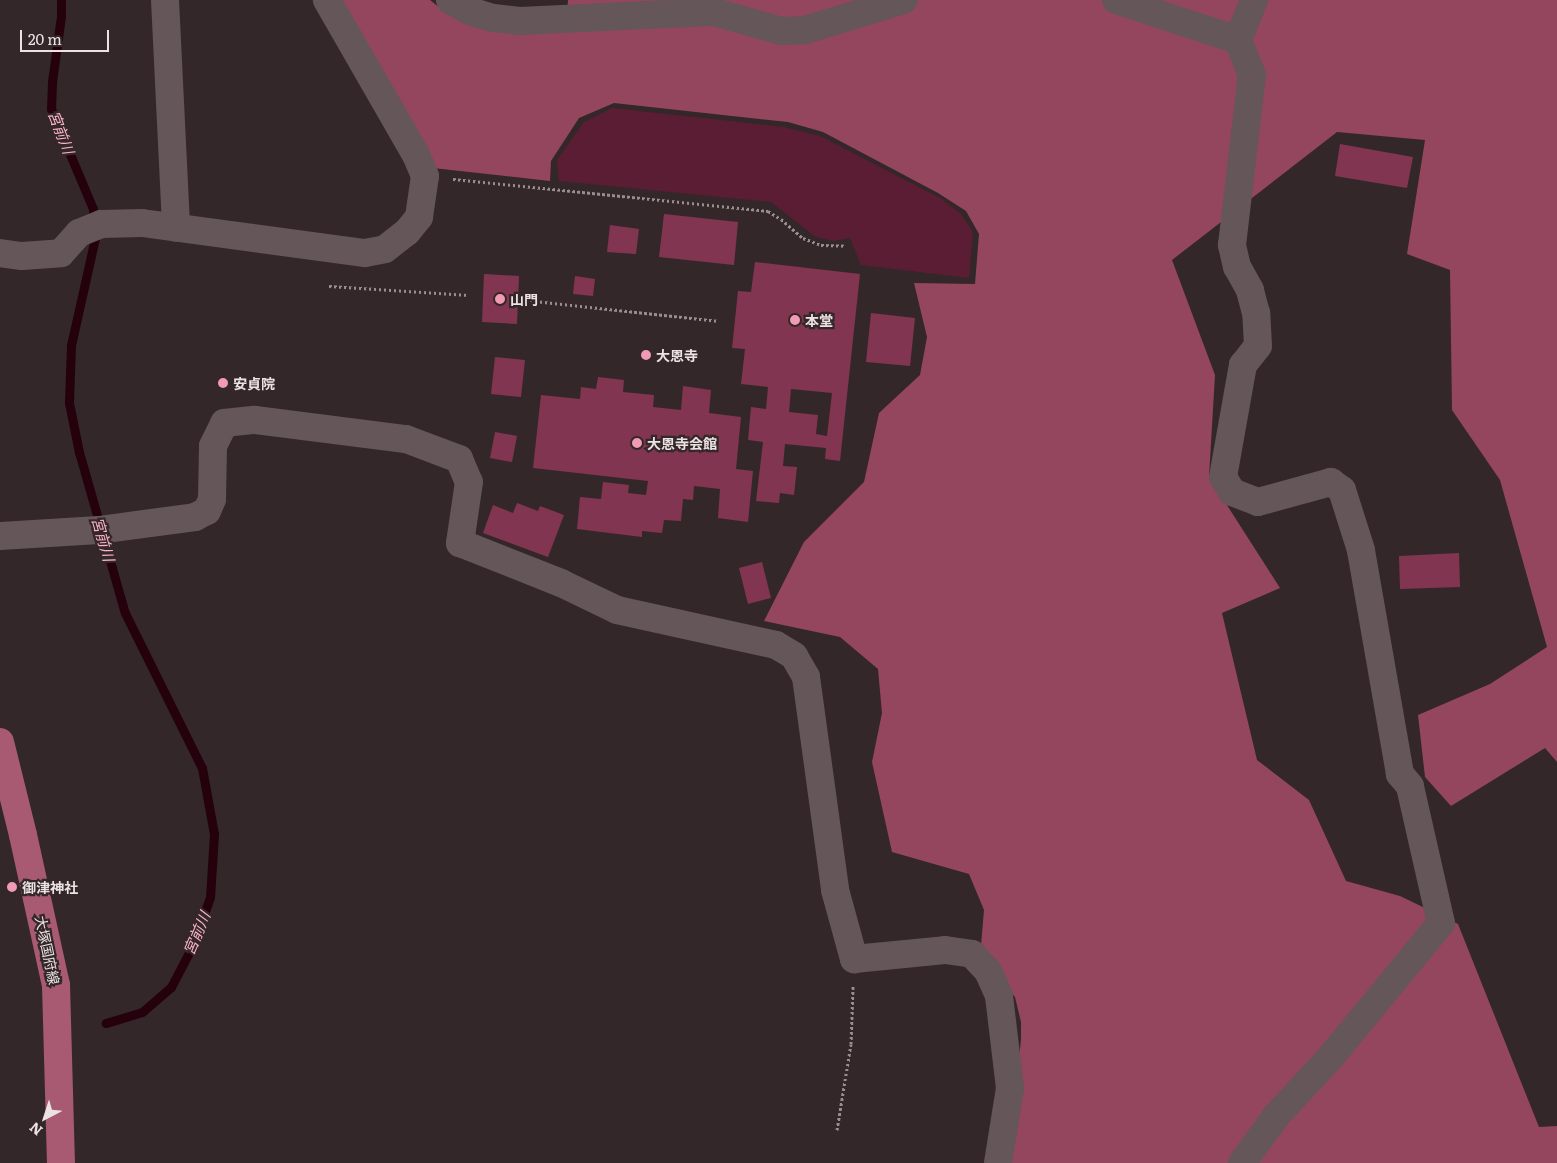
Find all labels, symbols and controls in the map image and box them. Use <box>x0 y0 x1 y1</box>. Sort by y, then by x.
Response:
scale bar <box>22 20 111 52</box>
text: 20 m <box>28 27 62 50</box>
water label: 宮前川 <box>46 108 78 156</box>
place label: 山門 <box>510 291 538 307</box>
marker: 山門 <box>494 293 506 305</box>
place label: 本堂 <box>805 312 833 328</box>
marker: 本堂 <box>789 314 801 326</box>
place label: 大恩寺 <box>656 347 698 363</box>
marker: 大恩寺 <box>640 349 652 361</box>
place label: 安貞院 <box>233 375 275 391</box>
marker: 安貞院 <box>217 377 229 389</box>
place label: 大恩寺会館 <box>647 435 717 451</box>
marker: 大恩寺会館 <box>631 437 643 449</box>
water label: 宮前川 <box>89 515 119 563</box>
place label: 御津神社 <box>22 879 78 895</box>
marker: 御津神社 <box>6 881 18 893</box>
water label: 宮前川 <box>179 909 213 957</box>
street label: 大塚国府線 <box>33 914 63 986</box>
north arrow <box>20 1093 70 1143</box>
text: N <box>24 1118 46 1141</box>

